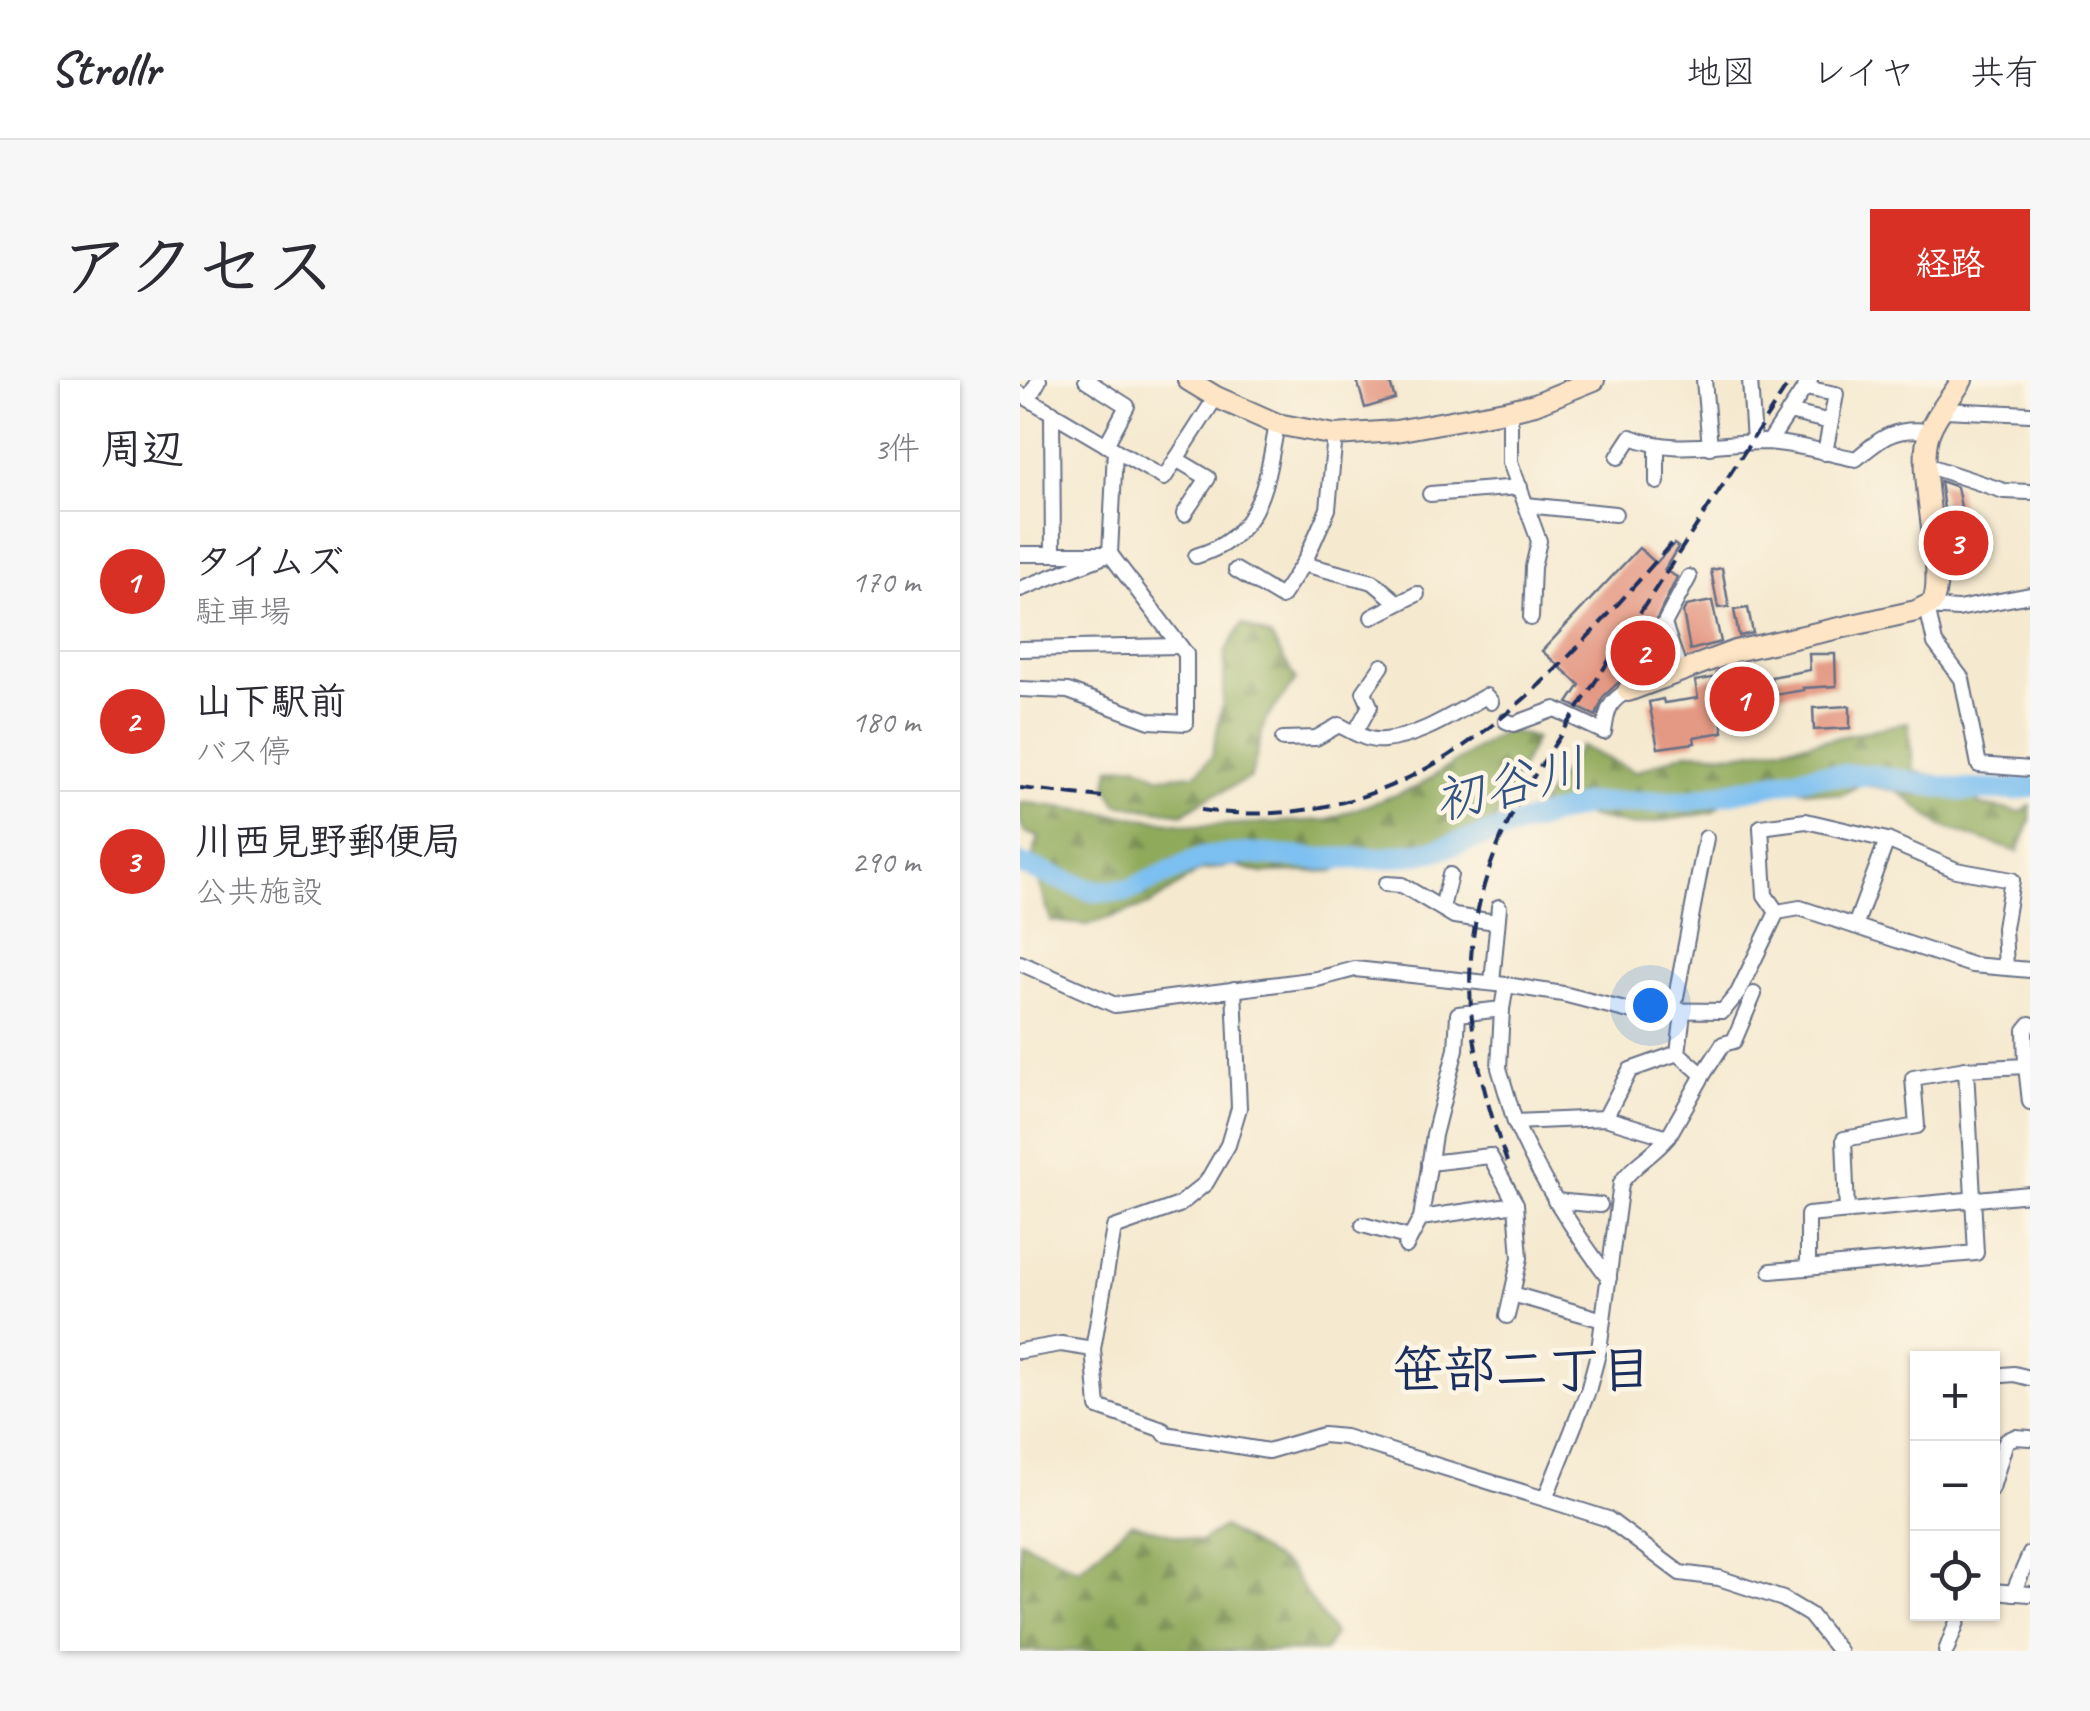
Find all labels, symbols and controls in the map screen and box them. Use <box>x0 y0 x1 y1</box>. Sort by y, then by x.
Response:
text: Strollr <box>50 39 160 99</box>
text: 地図 <box>1686 50 1756 95</box>
text: レイヤ <box>1811 50 1915 95</box>
text: 共有 <box>1970 50 2040 95</box>
button: 経路 <box>1870 209 2030 311</box>
text: アクセス <box>60 223 336 311</box>
text: 周辺 <box>100 423 184 476</box>
text: 3件 <box>874 428 920 469</box>
pin: 3 <box>1924 506 1988 580</box>
text: タイムズ <box>195 538 344 585</box>
text: 1 <box>125 561 140 602</box>
text: 170 m <box>851 561 920 602</box>
text: 駐車場 <box>195 591 291 632</box>
pin: 2 <box>1610 616 1676 690</box>
pin: 1 <box>1710 662 1774 736</box>
text: 山下駅前 <box>195 678 347 725</box>
text: 2 <box>125 701 140 742</box>
text: 180 m <box>851 701 920 742</box>
text: バス停 <box>195 731 291 772</box>
water label: 初谷川 <box>1427 734 1594 836</box>
text: 川西見野郵便局 <box>195 818 461 865</box>
text: 3 <box>125 841 140 882</box>
text: 290 m <box>851 841 920 882</box>
text: 公共施設 <box>195 871 323 912</box>
your location <box>1625 980 1676 1031</box>
district label: 笹部二丁目 <box>1392 1337 1652 1403</box>
map controls <box>1910 1351 2000 1621</box>
button: + <box>1910 1351 2000 1441</box>
button: − <box>1910 1441 2000 1531</box>
button: locate <box>1910 1531 2000 1621</box>

